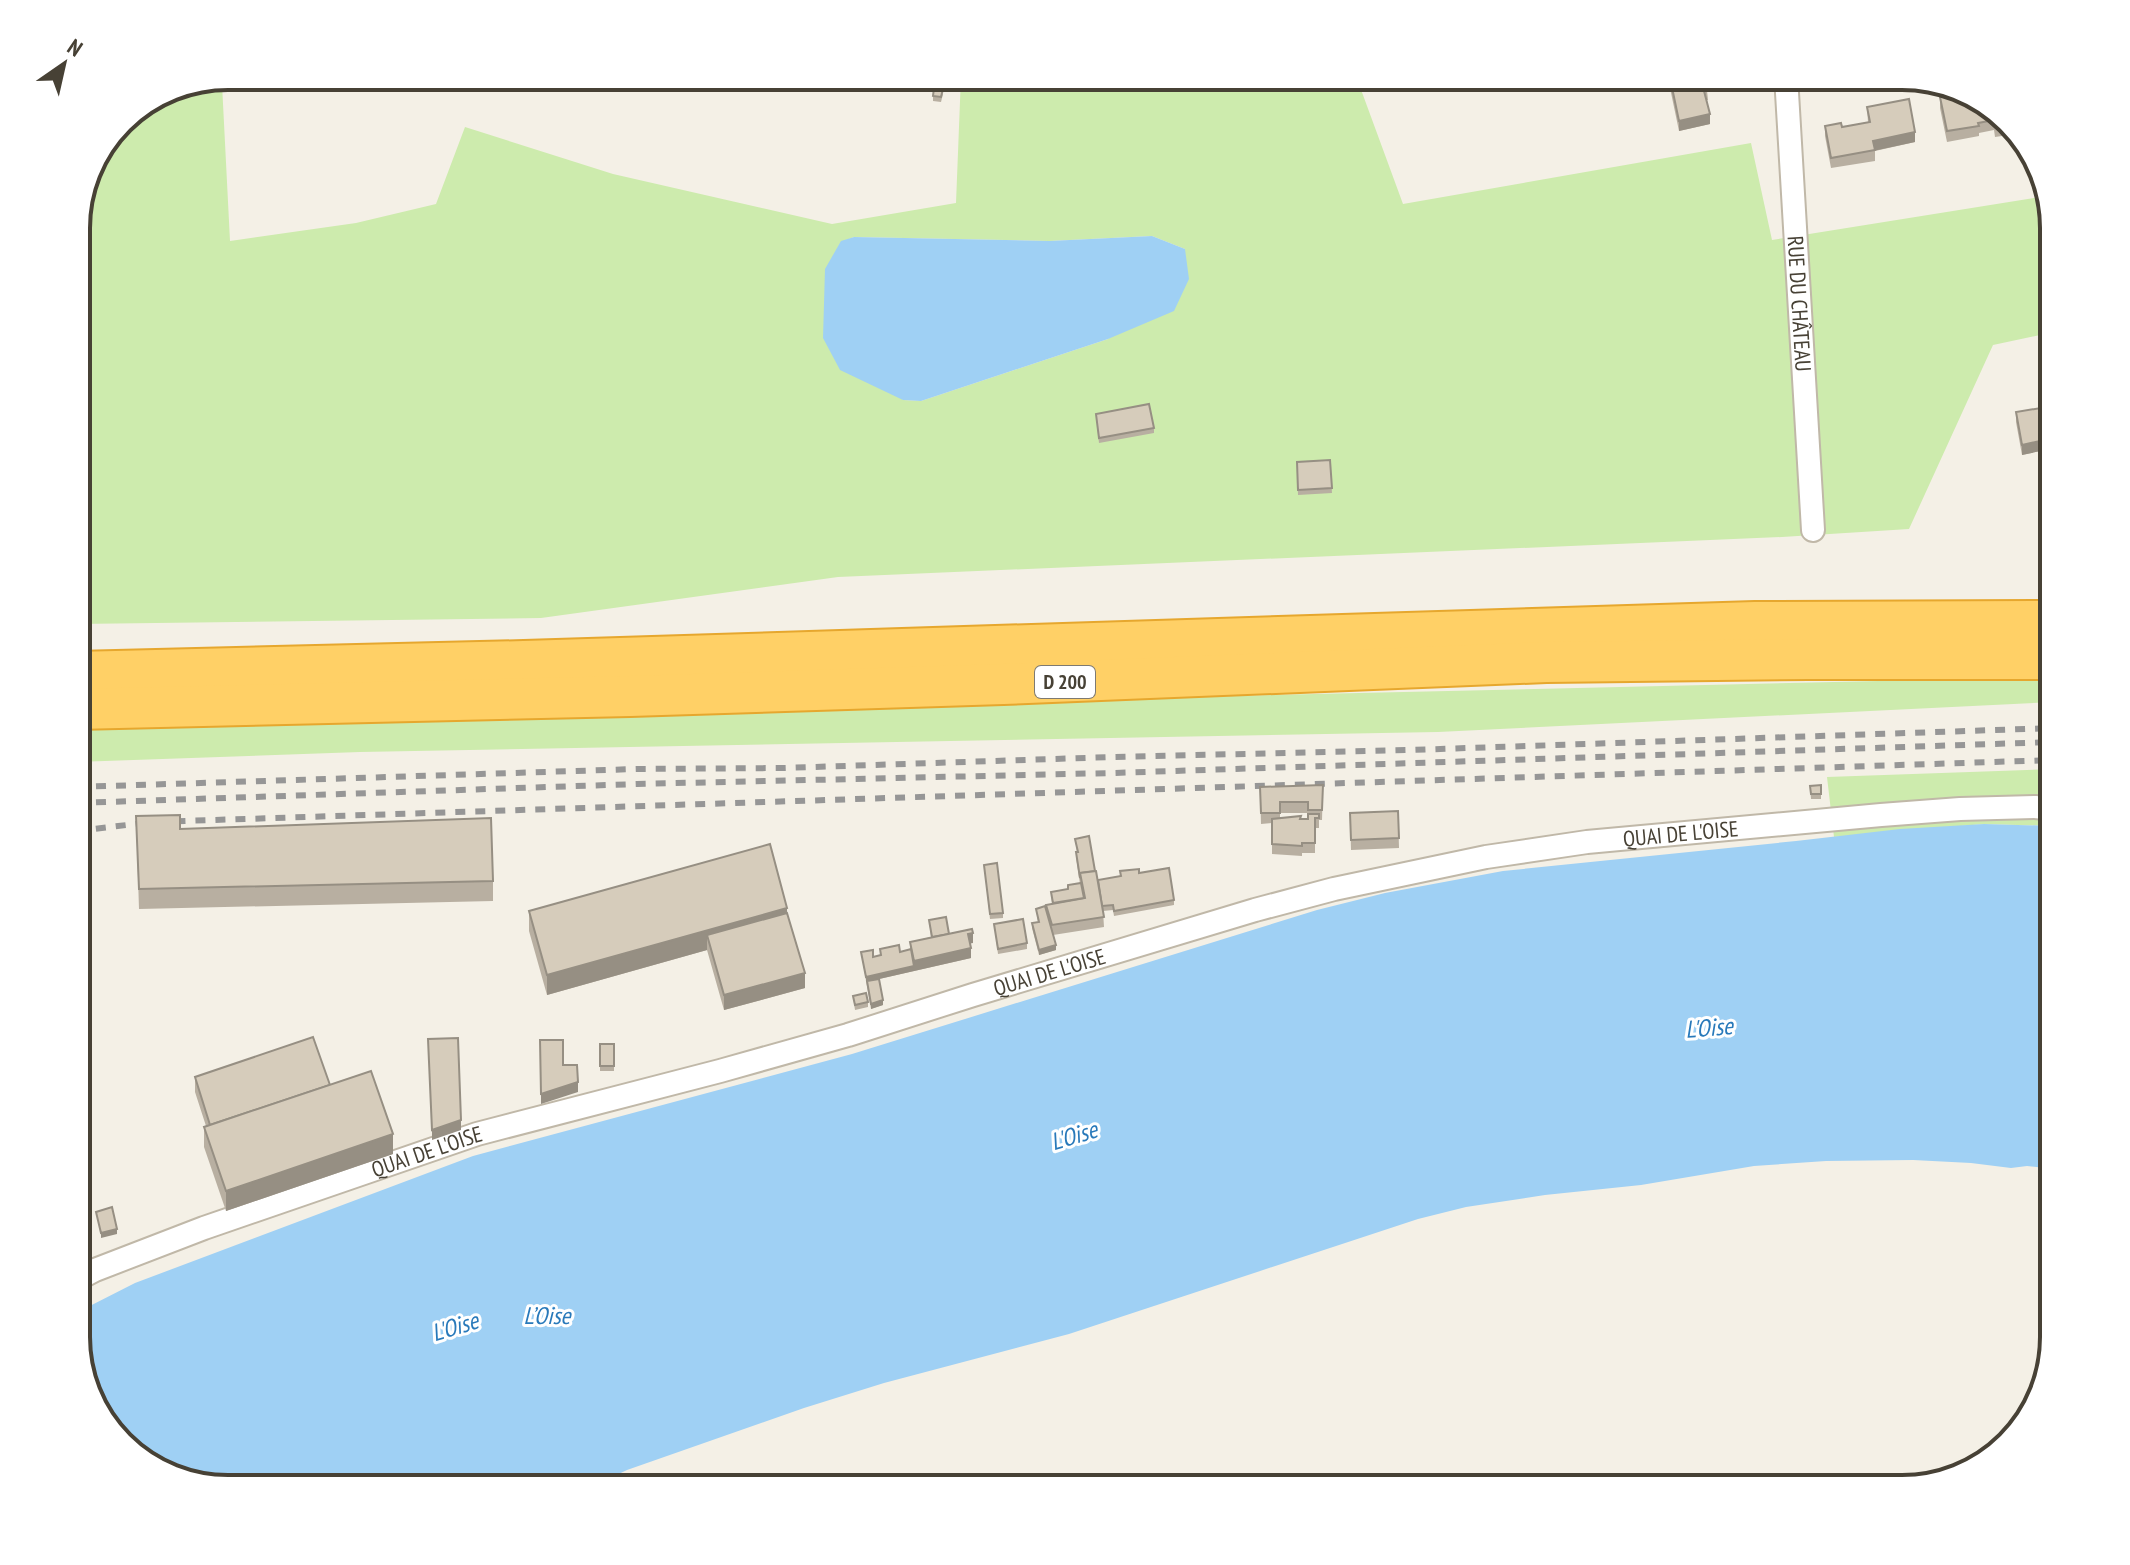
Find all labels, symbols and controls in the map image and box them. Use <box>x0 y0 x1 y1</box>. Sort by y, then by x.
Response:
north arrow <box>24 24 104 104</box>
text: N <box>62 32 88 62</box>
street label: RUE DU CHÂTEAU <box>1782 235 1818 372</box>
road number: D 200 <box>1035 666 1095 698</box>
street label: QUAI DE L'OISE <box>1622 814 1740 853</box>
street label: QUAI DE L'OISE <box>990 942 1109 1002</box>
water label: L'Oise <box>1684 1010 1736 1045</box>
water label: L'Oise <box>1047 1113 1103 1157</box>
street label: QUAI DE L'OISE <box>368 1119 485 1183</box>
water label: L’Oise <box>523 1300 573 1331</box>
water label: L'Oise <box>428 1304 484 1348</box>

